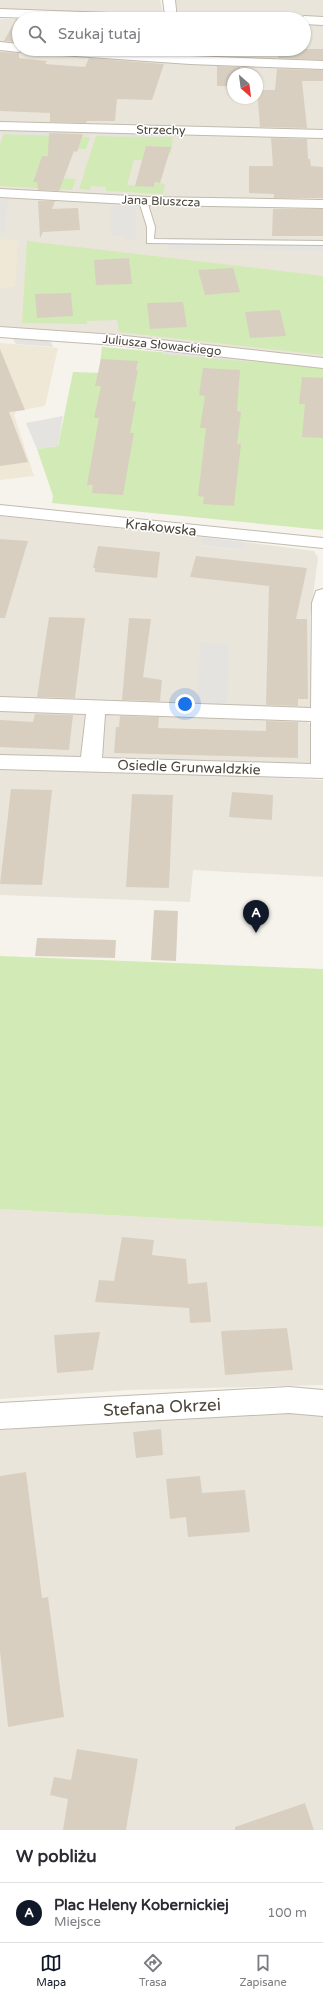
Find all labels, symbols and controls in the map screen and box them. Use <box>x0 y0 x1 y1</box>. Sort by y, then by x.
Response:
search box <box>12 12 311 56</box>
icon: search <box>26 23 48 45</box>
text: Szukaj tutaj <box>58 25 141 43</box>
north arrow <box>227 68 263 104</box>
street label: Strzechy <box>136 123 186 137</box>
street label: Jana Bluszcza <box>121 193 201 209</box>
street label: Juliusza Słowackiego <box>102 332 222 358</box>
street label: Krakowska <box>124 515 197 540</box>
your location <box>175 694 195 714</box>
street label: Osiedle Grunwaldzkie <box>117 757 261 778</box>
pin: A <box>243 900 269 933</box>
street label: Stefana Okrzei <box>103 1394 221 1421</box>
text: W pobliżu <box>16 1846 97 1867</box>
text: Plac Heleny Kobernickiej <box>54 1896 229 1914</box>
text: A <box>24 1905 34 1921</box>
text: 100 m <box>267 1905 307 1921</box>
text: Miejsce <box>54 1914 101 1930</box>
tab: Mapa <box>36 1952 66 1989</box>
tab: Trasa <box>139 1952 167 1989</box>
tab: Zapisane <box>239 1952 287 1989</box>

